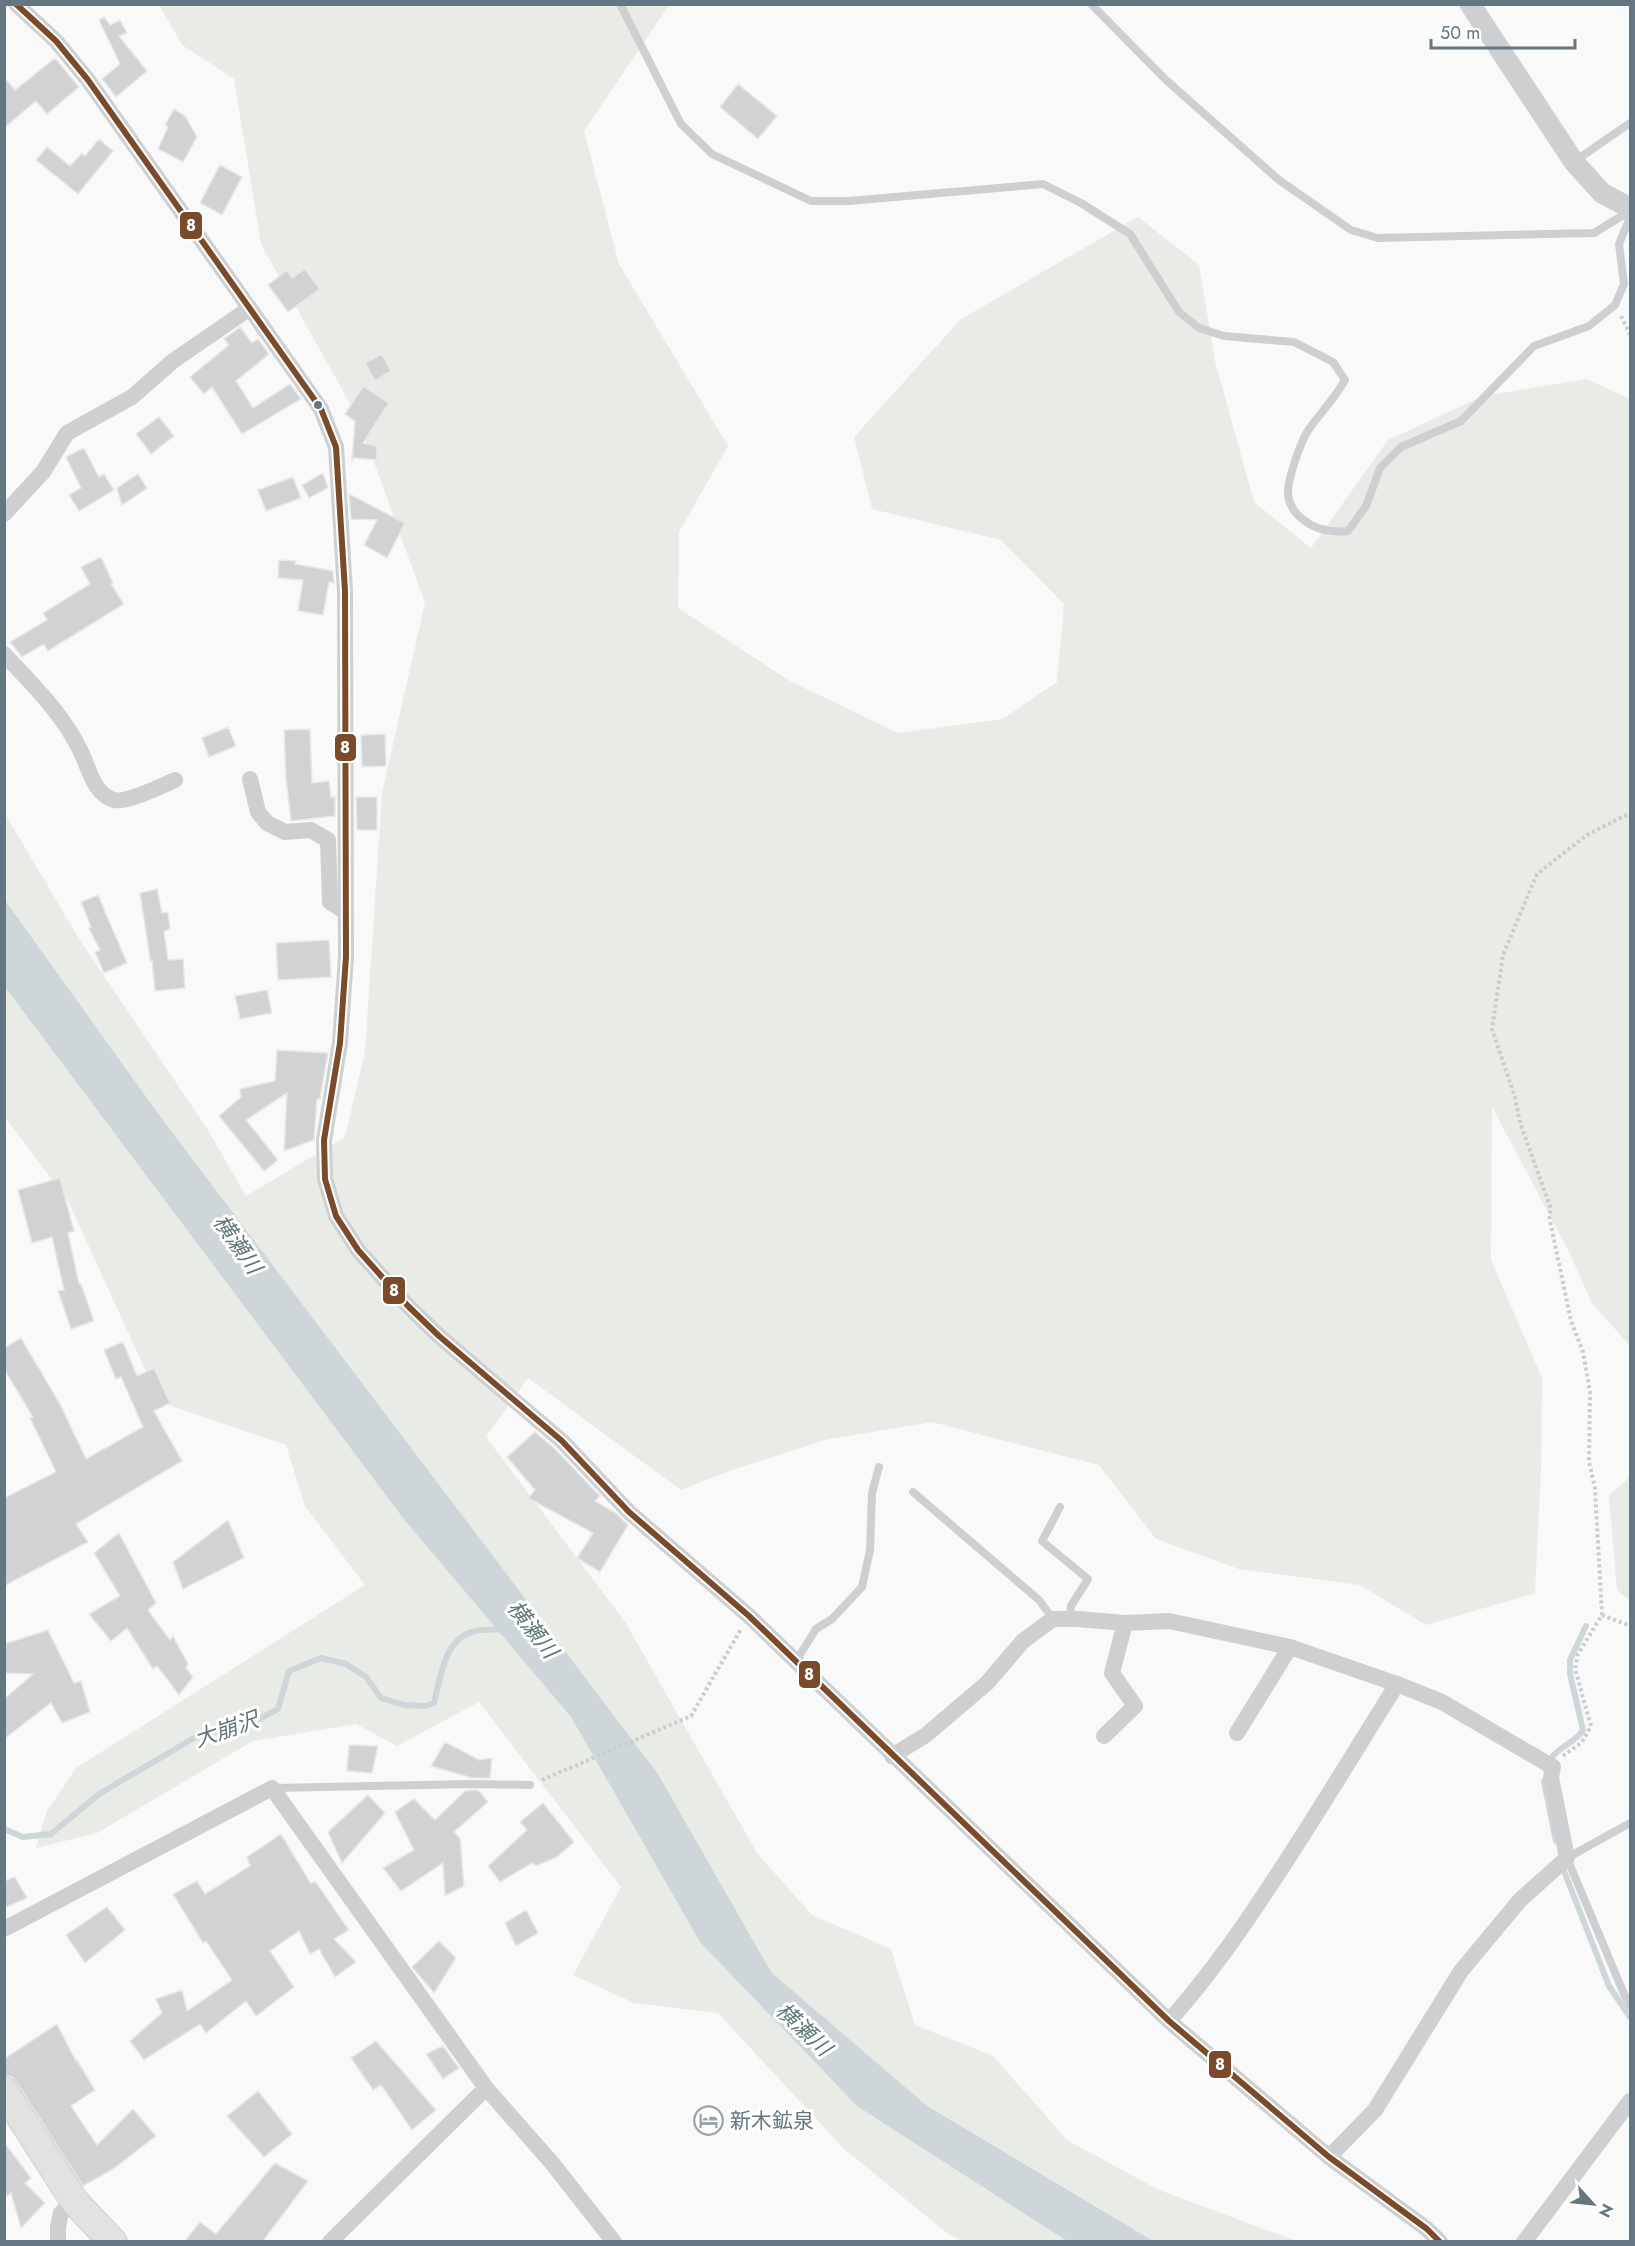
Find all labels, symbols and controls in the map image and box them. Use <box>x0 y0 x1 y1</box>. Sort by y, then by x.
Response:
scale bar <box>1431 12 1575 50</box>
text: 50 m <box>1440 20 1480 46</box>
line badge: 8 <box>179 211 203 240</box>
text: 8 <box>186 214 196 237</box>
unlabelled marker <box>312 399 324 411</box>
line badge: 8 <box>334 733 357 762</box>
text: 8 <box>340 736 350 759</box>
water label: 横瀬川 <box>206 1208 271 1282</box>
line badge: 8 <box>382 1276 406 1305</box>
text: 8 <box>389 1279 399 1302</box>
water label: 横瀬川 <box>500 1593 567 1666</box>
line badge: 8 <box>798 1660 821 1689</box>
text: 8 <box>804 1663 814 1686</box>
water label: 大崩沢 <box>190 1702 265 1755</box>
water label: 横瀬川 <box>769 1995 841 2065</box>
line badge: 8 <box>1208 2050 1232 2079</box>
text: 8 <box>1215 2053 1225 2076</box>
hotel icon: 新木鉱泉 <box>693 2105 725 2137</box>
place label: 新木鉱泉 <box>730 2106 814 2136</box>
north arrow <box>1563 2174 1623 2234</box>
text: N <box>1593 2200 1619 2221</box>

